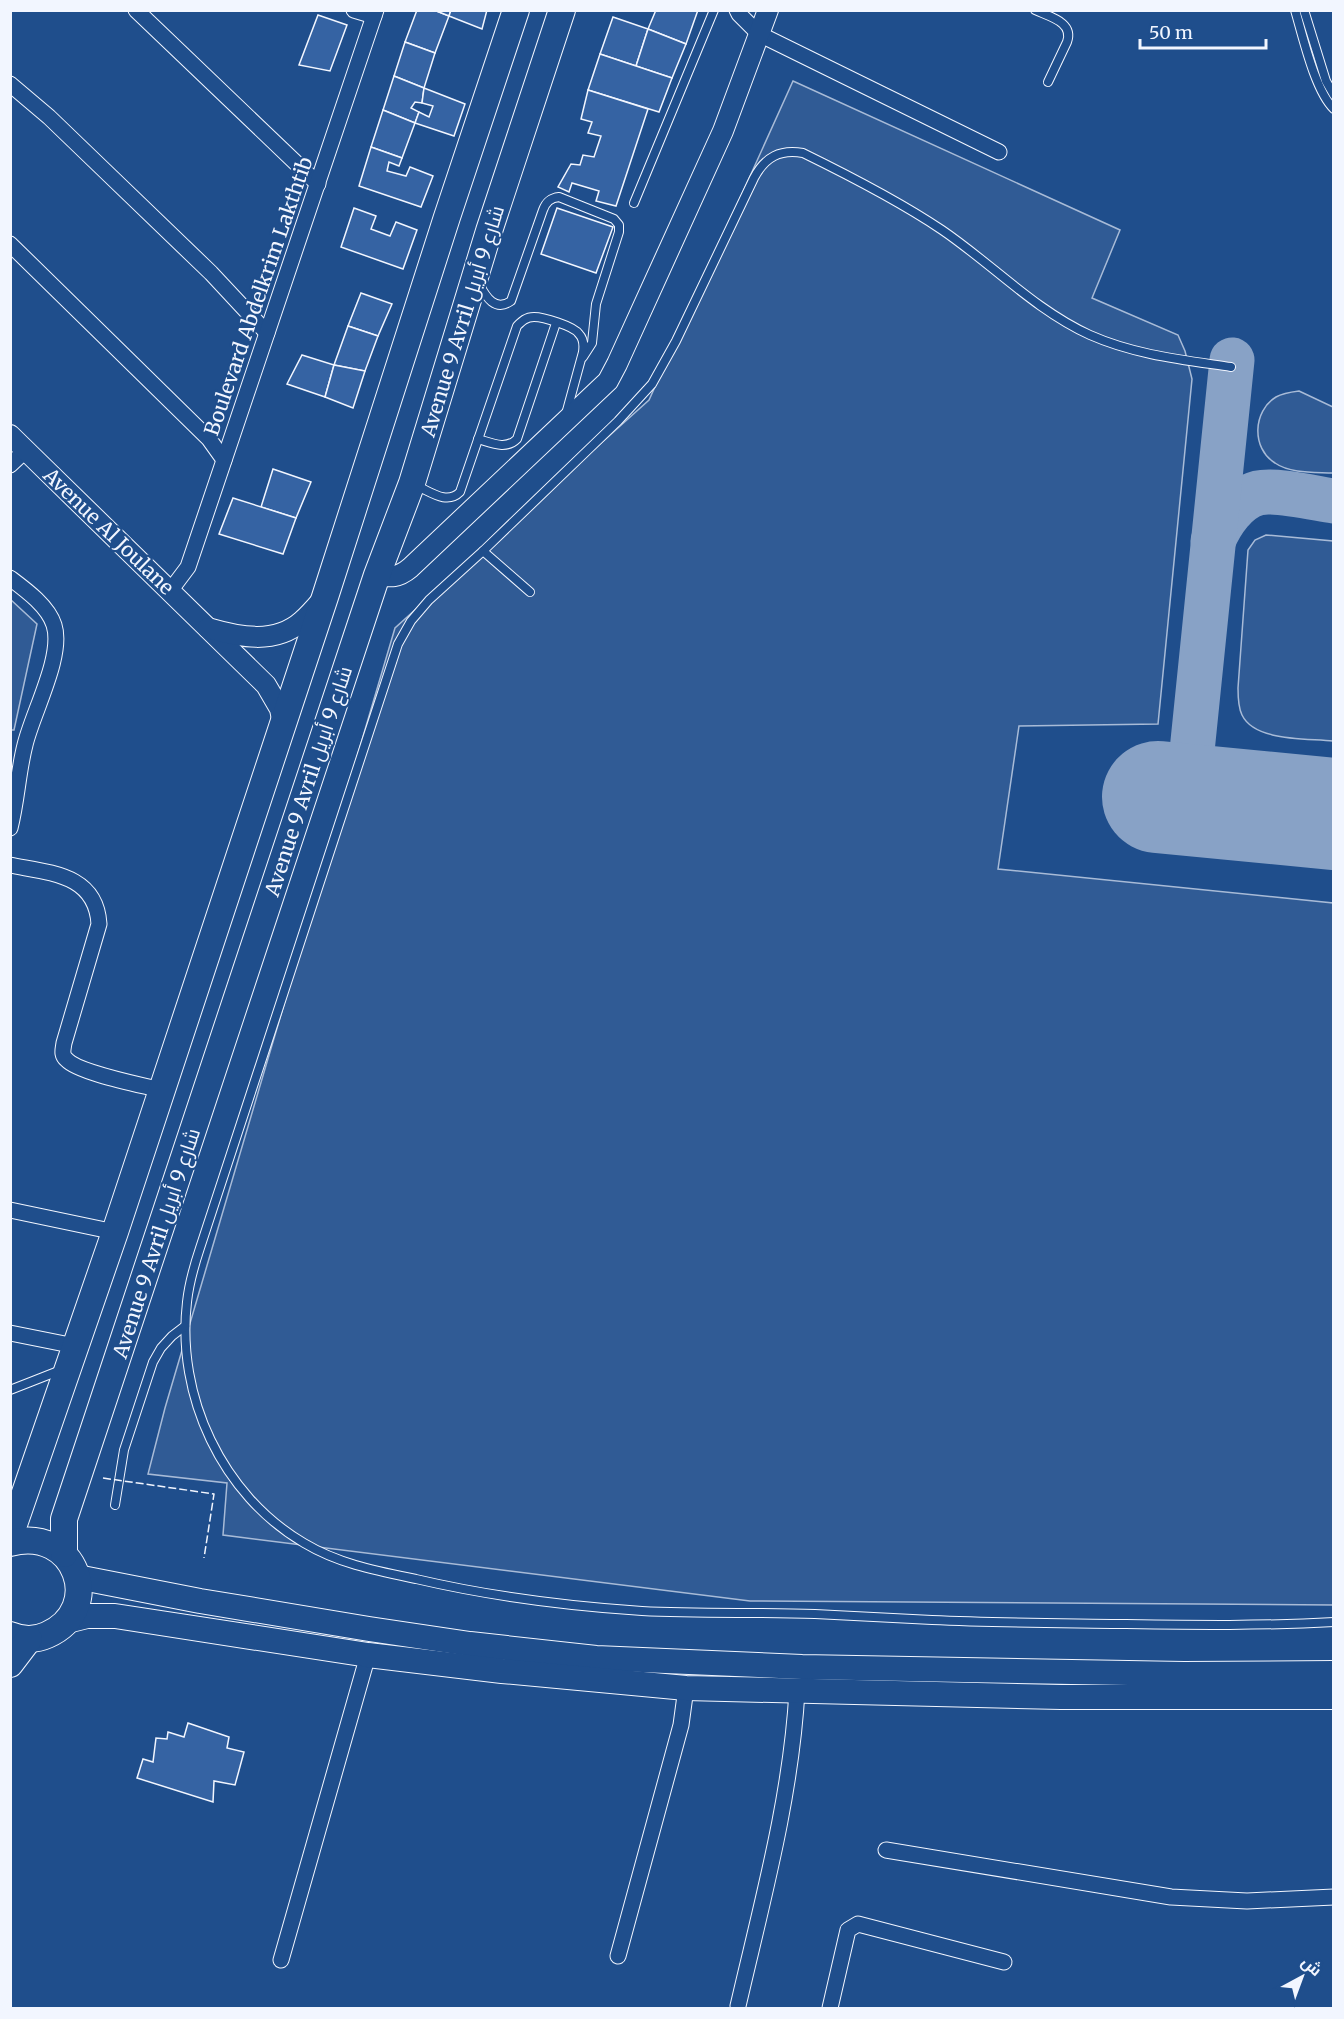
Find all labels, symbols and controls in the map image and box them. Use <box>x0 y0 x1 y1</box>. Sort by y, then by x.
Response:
scale bar <box>1140 12 1266 50</box>
text: 50 m <box>1149 21 1193 44</box>
street label: Boulevard Abdelkrim Lakthtib <box>198 153 318 439</box>
street label: Avenue 9 Avril شارع 9 أبريل <box>415 202 511 441</box>
street label: Avenue Al Joulane <box>38 462 180 600</box>
street label: Avenue 9 Avril شارع 9 أبريل <box>259 663 359 901</box>
street label: Avenue 9 Avril شارع 9 أبريل <box>107 1125 207 1363</box>
north arrow <box>1272 1947 1332 2007</box>
text: ش <box>1298 1951 1326 1980</box>

